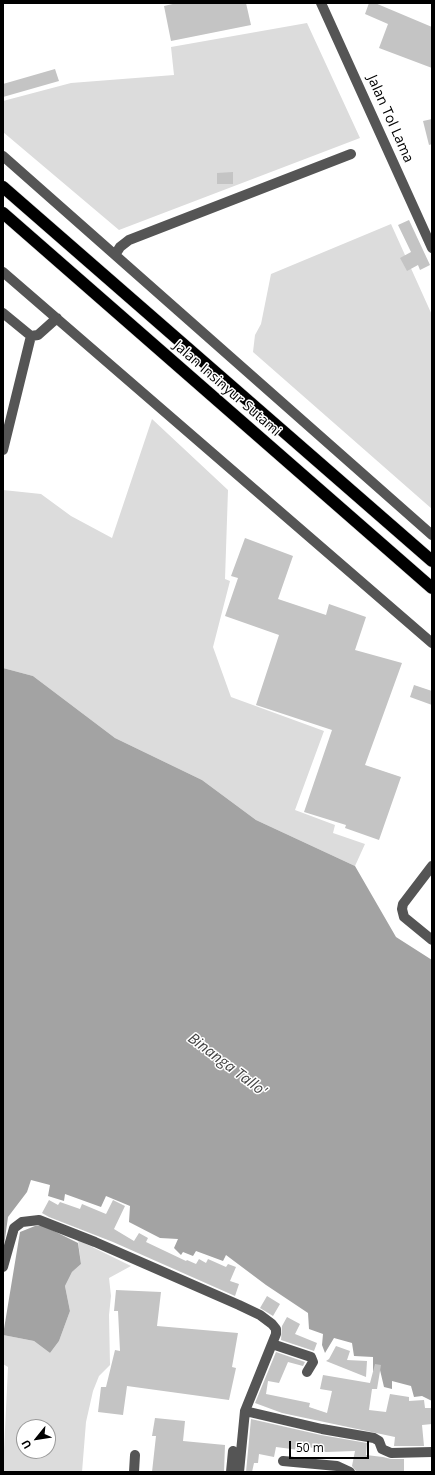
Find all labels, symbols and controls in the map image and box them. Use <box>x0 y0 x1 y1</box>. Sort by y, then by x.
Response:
street label: Jalan Tol Lama <box>363 73 417 165</box>
street label: Jalan Insinyur Sutami <box>170 338 284 440</box>
water label: Binanga Tallo' <box>184 1030 270 1100</box>
north arrow <box>16 1419 56 1459</box>
scale bar <box>291 1433 371 1459</box>
text: U <box>17 1437 35 1452</box>
text: 50 m <box>296 1439 324 1456</box>

